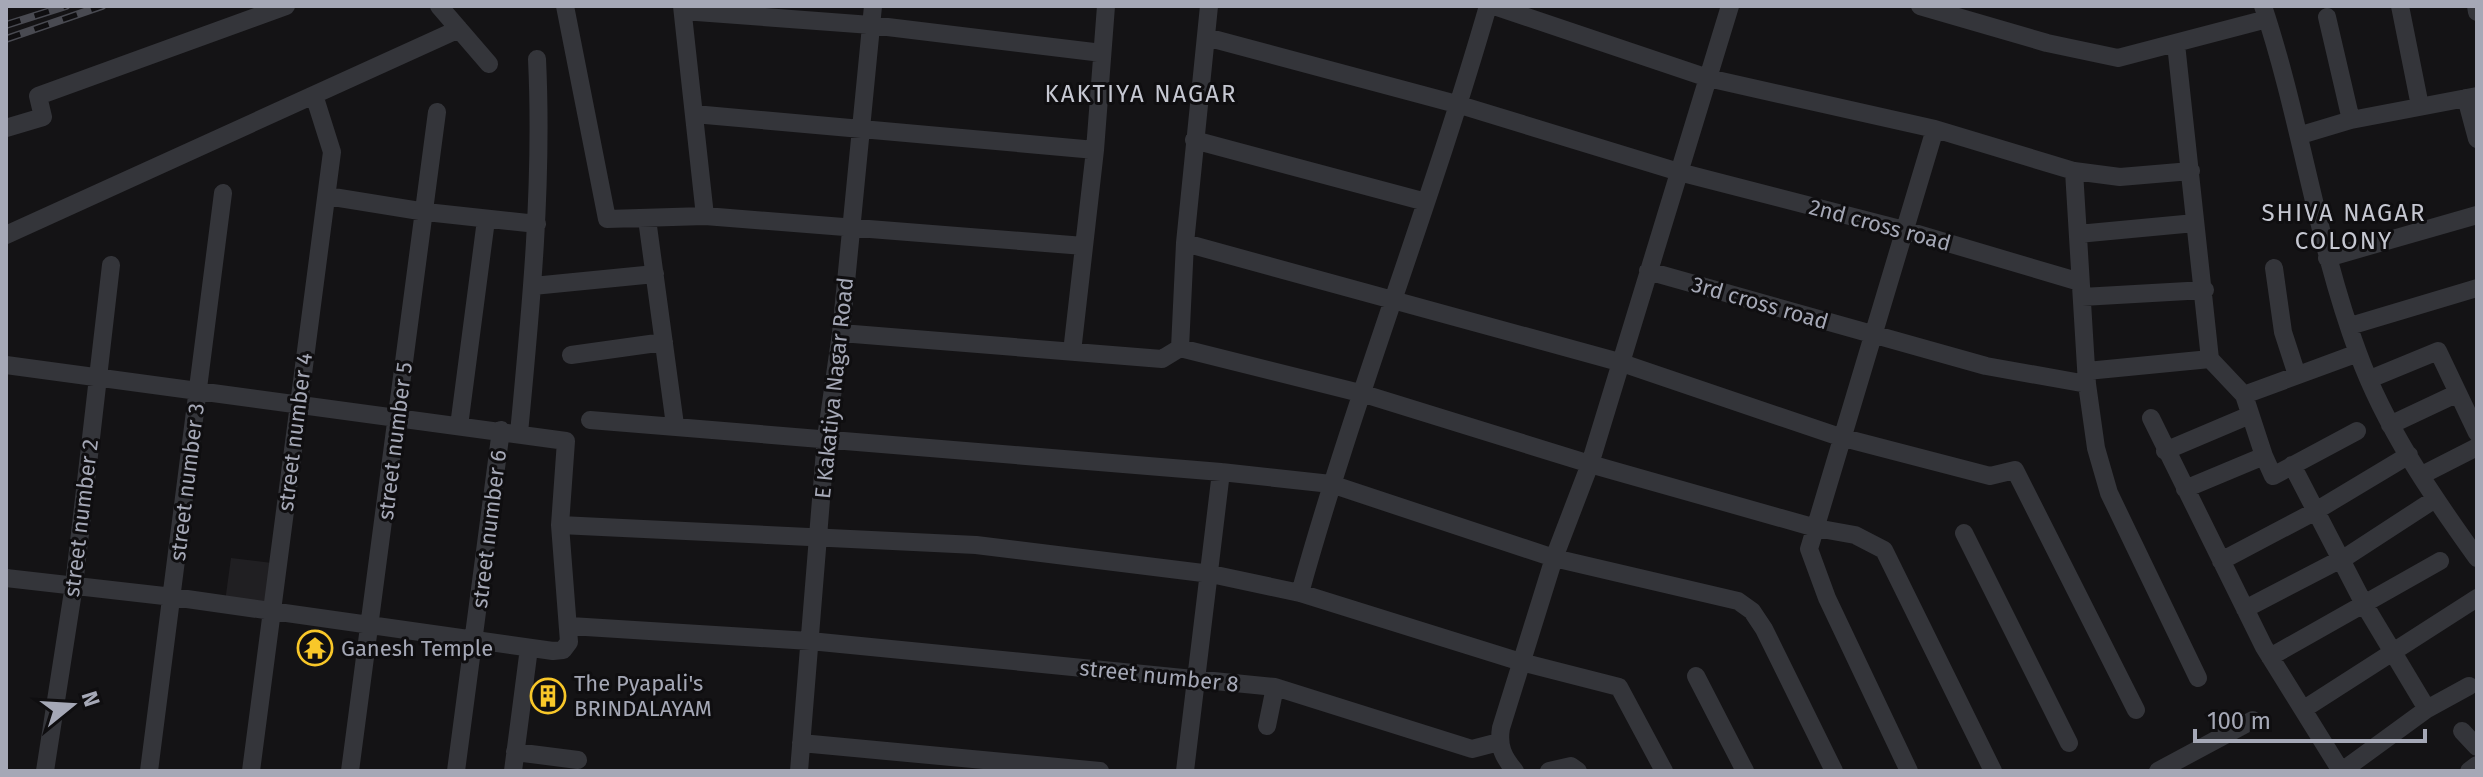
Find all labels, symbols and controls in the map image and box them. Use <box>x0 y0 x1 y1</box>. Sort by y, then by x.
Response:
district label: KAKTIYA NAGAR <box>1045 80 1237 108</box>
street label: 2nd cross road <box>1806 193 1954 257</box>
district label: SHIVA NAGAR COLONY <box>2262 199 2426 255</box>
street label: 3rd cross road <box>1689 271 1831 335</box>
street label: E Kakatiya Nagar Road <box>809 276 859 500</box>
street label: street number 4 <box>272 351 318 513</box>
street label: street number 5 <box>372 361 418 521</box>
street label: street number 3 <box>164 402 210 562</box>
street label: street number 2 <box>58 438 104 598</box>
street label: street number 6 <box>466 448 512 610</box>
temple icon: Ganesh Temple <box>296 629 334 667</box>
place label: Ganesh Temple <box>341 635 493 662</box>
street label: street number 8 <box>1078 654 1240 698</box>
north arrow <box>32 665 112 745</box>
place label: The Pyapali's BRINDALAYAM <box>574 670 712 722</box>
building icon: The Pyapali's BRINDALAYAM <box>529 677 567 715</box>
text: N <box>75 688 106 710</box>
scale bar <box>2195 693 2425 743</box>
text: 100 m <box>2207 707 2271 735</box>

